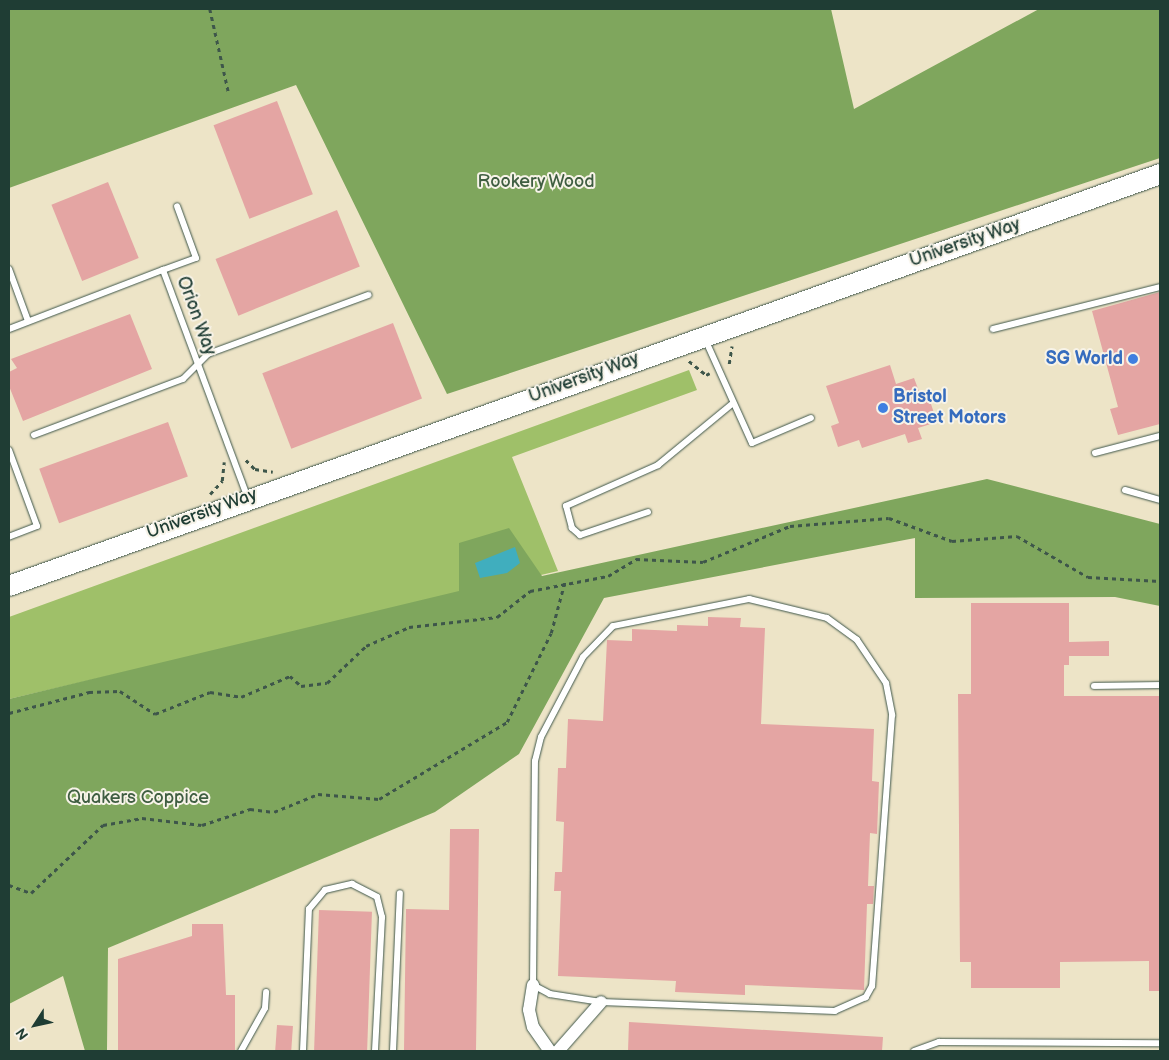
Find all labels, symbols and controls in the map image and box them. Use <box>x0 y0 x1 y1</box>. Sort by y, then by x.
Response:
park label: Rookery Wood <box>477 171 595 193</box>
street label: University Way <box>906 214 1024 272</box>
street label: Orion Way <box>172 273 220 359</box>
street label: University Way <box>525 348 643 408</box>
place label: SG World <box>1046 348 1123 370</box>
marker: SG World <box>1127 353 1139 365</box>
place label: Bristol Street Motors <box>893 387 1006 429</box>
marker: Bristol Street Motors <box>877 402 889 414</box>
street label: University Way <box>143 484 261 544</box>
park label: Quakers Coppice <box>67 787 209 809</box>
north arrow <box>10 1000 60 1050</box>
text: N <box>12 1025 32 1043</box>

